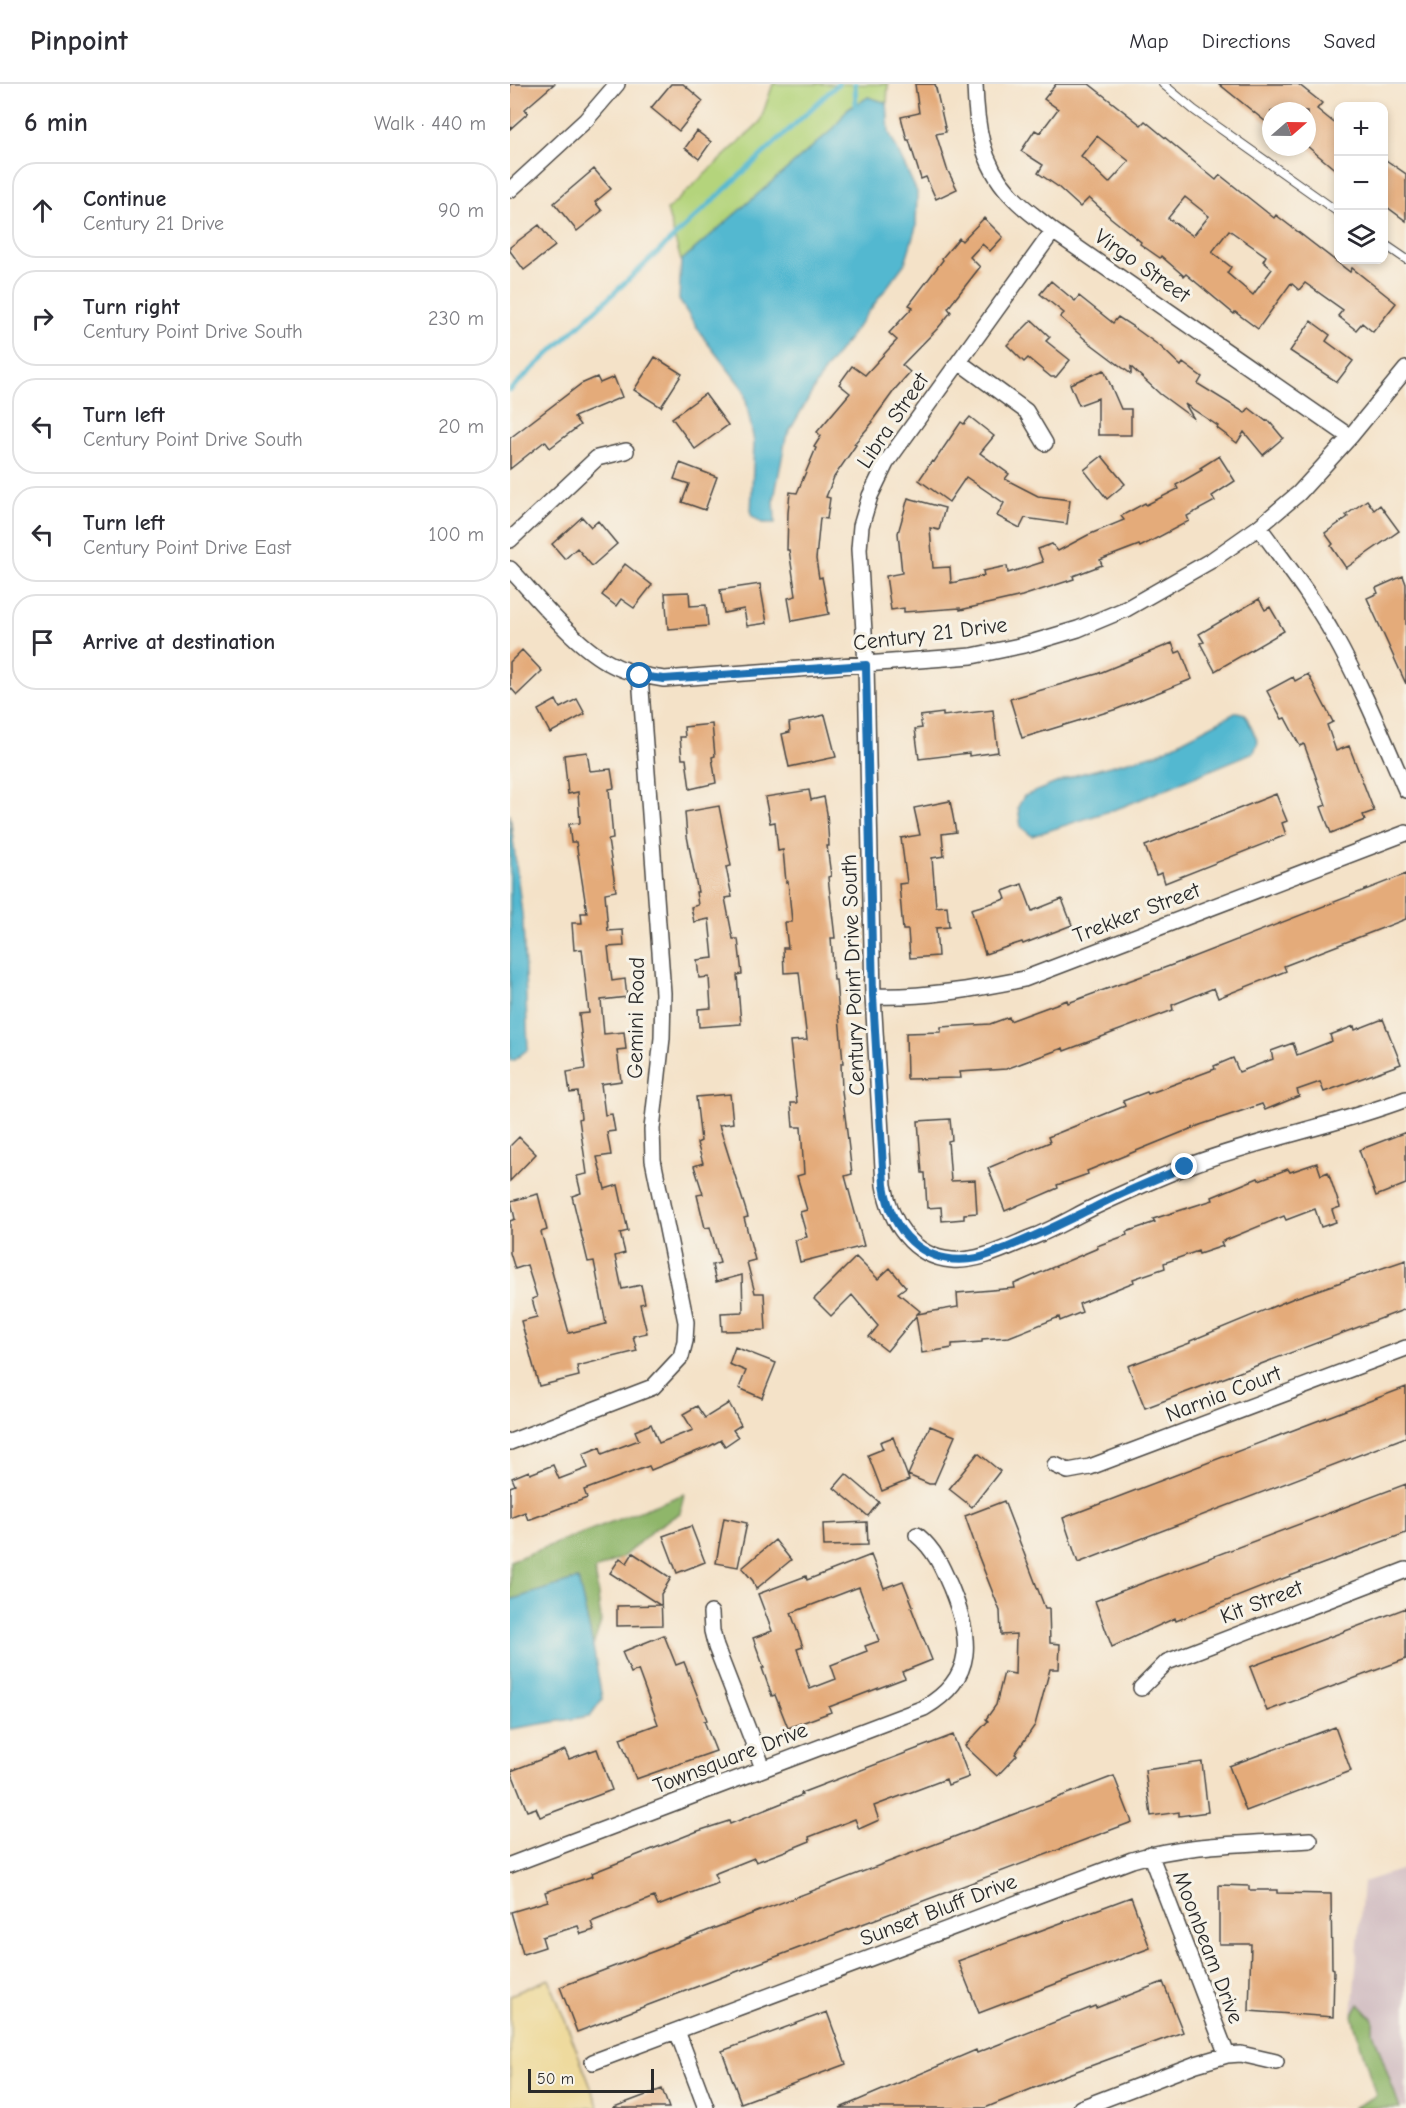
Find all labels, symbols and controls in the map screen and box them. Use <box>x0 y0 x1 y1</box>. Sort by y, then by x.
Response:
text: Pinpoint <box>30 25 128 57</box>
text: Map <box>1129 29 1169 53</box>
text: Directions <box>1202 29 1291 53</box>
text: Saved <box>1324 29 1376 53</box>
north arrow <box>1262 102 1316 156</box>
map controls <box>1334 102 1388 264</box>
button: + <box>1334 102 1388 156</box>
text: 6 min <box>24 108 88 138</box>
text: Walk · 440 m <box>374 112 486 135</box>
button: − <box>1334 156 1388 210</box>
text: Continue <box>83 186 166 212</box>
icon: ahead <box>26 194 59 227</box>
text: 90 m <box>438 199 484 222</box>
button: layers <box>1334 210 1388 264</box>
text: Century 21 Drive <box>83 212 224 235</box>
street label: Virgo Street <box>1090 223 1196 309</box>
text: Turn right <box>83 294 180 320</box>
icon: right <box>26 302 59 335</box>
text: 230 m <box>428 307 484 330</box>
text: Century Point Drive South <box>83 320 303 343</box>
street label: Libra Street <box>851 367 935 473</box>
text: Turn left <box>83 402 165 428</box>
icon: left <box>26 410 59 443</box>
text: 20 m <box>438 415 484 438</box>
text: Century Point Drive South <box>83 428 303 451</box>
text: Turn left <box>83 510 165 536</box>
icon: left <box>26 518 59 551</box>
text: 100 m <box>429 523 484 546</box>
text: Century Point Drive East <box>83 536 291 559</box>
street label: Century 21 Drive <box>852 612 1009 656</box>
icon: arrive <box>26 626 59 659</box>
text: Arrive at destination <box>83 629 275 655</box>
route start <box>626 662 652 688</box>
street label: Century Point Drive South <box>836 854 870 1096</box>
street label: Trekker Street <box>1069 877 1204 949</box>
street label: Gemini Road <box>622 957 650 1079</box>
route end <box>1171 1153 1197 1179</box>
street label: Narnia Court <box>1162 1360 1286 1428</box>
street label: Kit Street <box>1217 1574 1307 1629</box>
street label: Townsquare Drive <box>649 1717 811 1799</box>
street label: Sunset Bluff Drive <box>856 1868 1020 1952</box>
street label: Moonbeam Drive <box>1167 1868 1249 2027</box>
scale bar <box>528 2066 654 2094</box>
text: 50 m <box>537 2070 574 2088</box>

